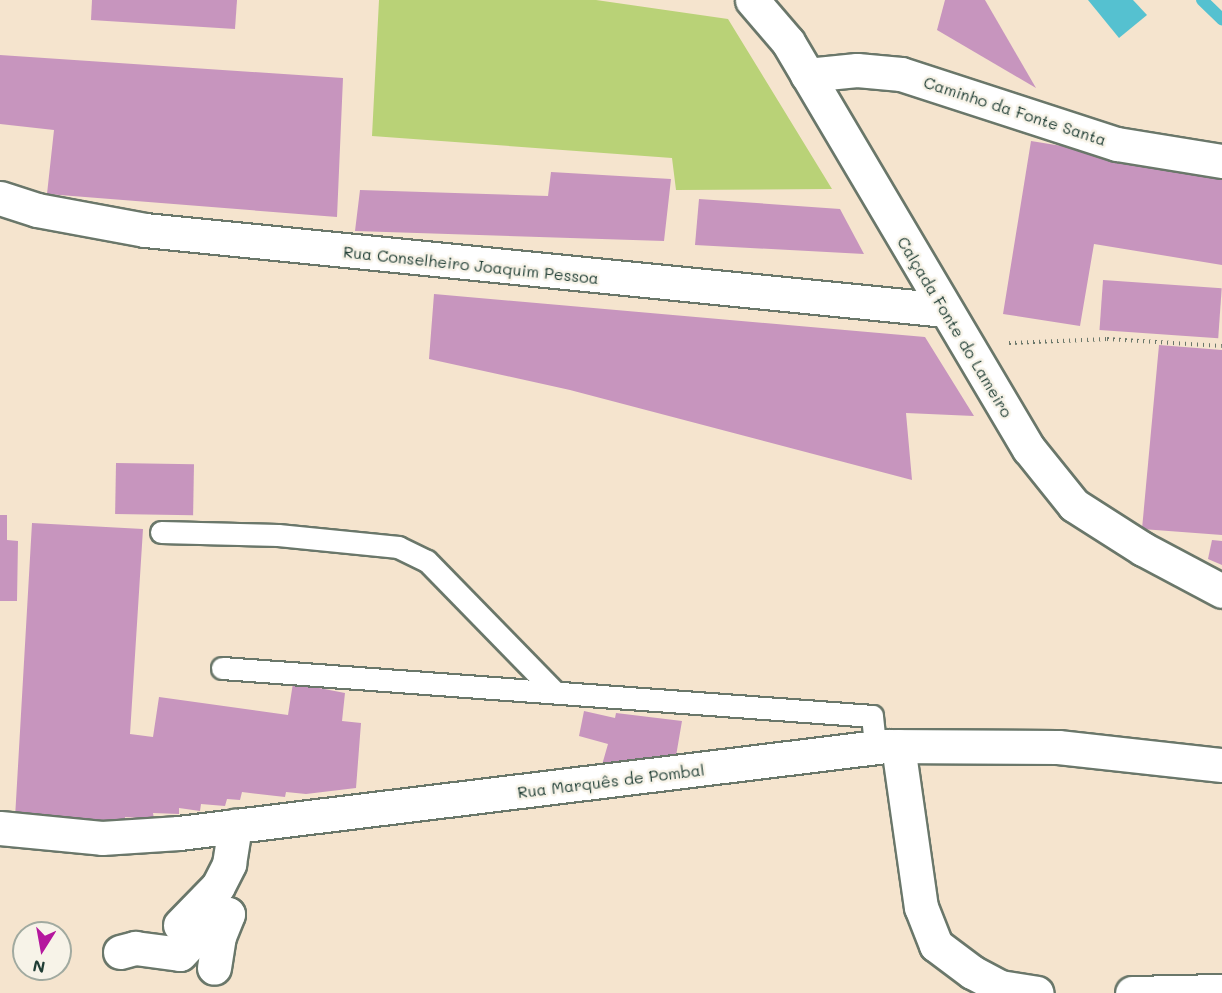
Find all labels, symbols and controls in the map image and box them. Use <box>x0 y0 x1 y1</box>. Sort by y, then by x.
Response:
street label: Caminho da Fonte Santa <box>921 72 1109 150</box>
street label: Calçada Fonte do Lameiro <box>893 233 1017 421</box>
street label: Rua Conselheiro Joaquim Pessoa <box>342 242 600 288</box>
street label: Rua Marquês de Pombal <box>516 760 706 802</box>
north arrow <box>12 921 72 981</box>
text: N <box>31 956 47 979</box>

